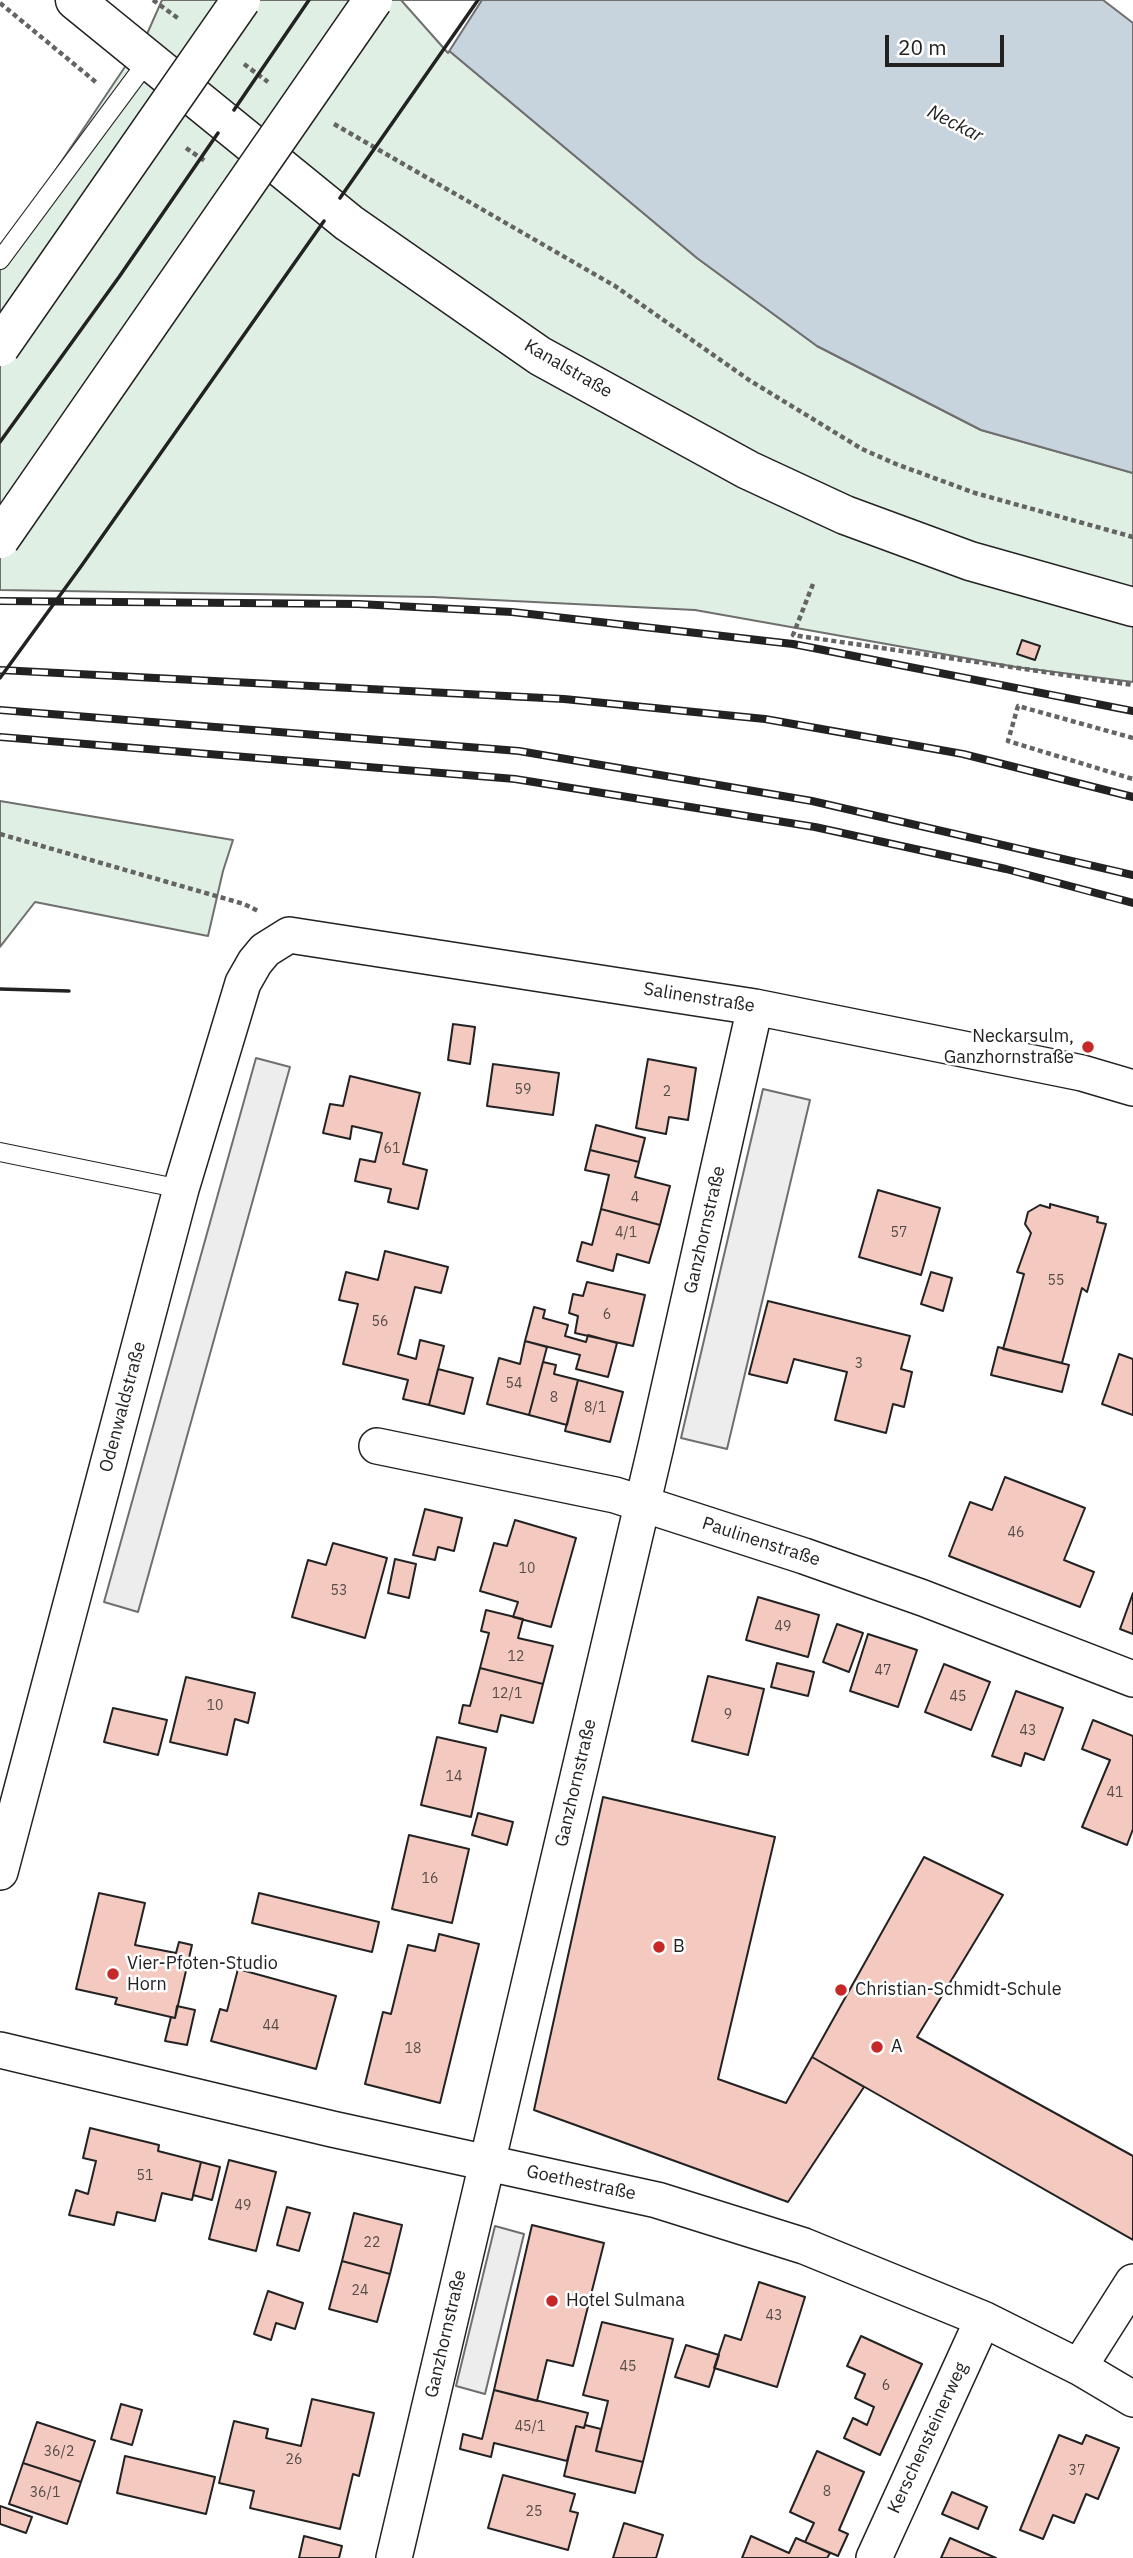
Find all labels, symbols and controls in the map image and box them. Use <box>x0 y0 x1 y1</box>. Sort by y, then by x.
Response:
scale bar <box>888 21 1007 65</box>
text: 20 m <box>898 33 947 61</box>
water label: Neckar <box>923 100 987 148</box>
street label: Kanalstraße <box>520 335 616 403</box>
street label: Salinenstraße <box>642 979 756 1017</box>
place label: Neckarsulm, Ganzhornstraße <box>944 1026 1074 1068</box>
marker: Neckarsulm, Ganzhornstraße <box>1080 1039 1096 1055</box>
house number: 59 <box>515 1082 531 1098</box>
house number: 2 <box>663 1084 671 1100</box>
house number: 61 <box>384 1141 400 1157</box>
street label: Ganzhornstraße <box>680 1164 730 1296</box>
house number: 4 <box>631 1190 639 1206</box>
house number: 4/1 <box>615 1225 637 1241</box>
house number: 57 <box>891 1225 907 1241</box>
house number: 55 <box>1048 1273 1064 1289</box>
house number: 6 <box>603 1307 611 1323</box>
house number: 56 <box>372 1314 388 1330</box>
street label: Odenwaldstraße <box>95 1339 151 1475</box>
house number: 3 <box>855 1356 863 1372</box>
house number: 54 <box>506 1376 522 1392</box>
house number: 8 <box>550 1390 558 1406</box>
house number: 8/1 <box>584 1400 606 1416</box>
street label: Paulinenstraße <box>699 1513 823 1571</box>
house number: 46 <box>1008 1525 1024 1541</box>
house number: 10 <box>519 1561 535 1577</box>
house number: 53 <box>331 1583 347 1599</box>
house number: 49 <box>775 1619 791 1635</box>
house number: 12 <box>508 1649 524 1665</box>
house number: 47 <box>875 1663 891 1679</box>
house number: 12/1 <box>492 1686 522 1702</box>
house number: 45 <box>950 1689 966 1705</box>
house number: 10 <box>207 1698 223 1714</box>
house number: 9 <box>724 1707 732 1723</box>
street label: Ganzhornstraße <box>551 1717 601 1849</box>
house number: 43 <box>1020 1723 1036 1739</box>
house number: 14 <box>446 1769 462 1785</box>
house number: 41 <box>1107 1785 1123 1801</box>
house number: 16 <box>422 1871 438 1887</box>
place label: B <box>673 1936 685 1958</box>
marker: B <box>651 1939 667 1955</box>
place label: Vier-Pfoten-Studio Horn <box>127 1953 278 1996</box>
marker: Vier-Pfoten-Studio Horn <box>105 1966 121 1982</box>
place label: Christian-Schmidt-Schule <box>855 1979 1062 2001</box>
marker: Christian-Schmidt-Schule <box>833 1982 849 1998</box>
house number: 44 <box>263 2018 279 2034</box>
place label: A <box>891 2036 903 2058</box>
marker: A <box>869 2039 885 2055</box>
house number: 18 <box>405 2041 421 2057</box>
street label: Goethestraße <box>524 2161 638 2205</box>
house number: 51 <box>137 2168 153 2184</box>
house number: 49 <box>235 2198 251 2214</box>
house number: 22 <box>364 2235 380 2251</box>
street label: Ganzhornstraße <box>421 2268 471 2400</box>
house number: 24 <box>352 2283 368 2299</box>
place label: Hotel Sulmana <box>566 2290 685 2312</box>
marker: Hotel Sulmana <box>544 2293 560 2309</box>
house number: 43 <box>766 2308 782 2324</box>
house number: 45 <box>620 2359 636 2375</box>
street label: Kerschensteinerweg <box>883 2359 973 2517</box>
house number: 6 <box>882 2378 890 2394</box>
house number: 45/1 <box>515 2419 545 2435</box>
house number: 36/2 <box>44 2444 74 2460</box>
house number: 26 <box>286 2452 302 2468</box>
house number: 37 <box>1069 2463 1085 2479</box>
house number: 8 <box>823 2484 831 2500</box>
house number: 36/1 <box>30 2485 60 2501</box>
house number: 25 <box>526 2504 542 2520</box>

